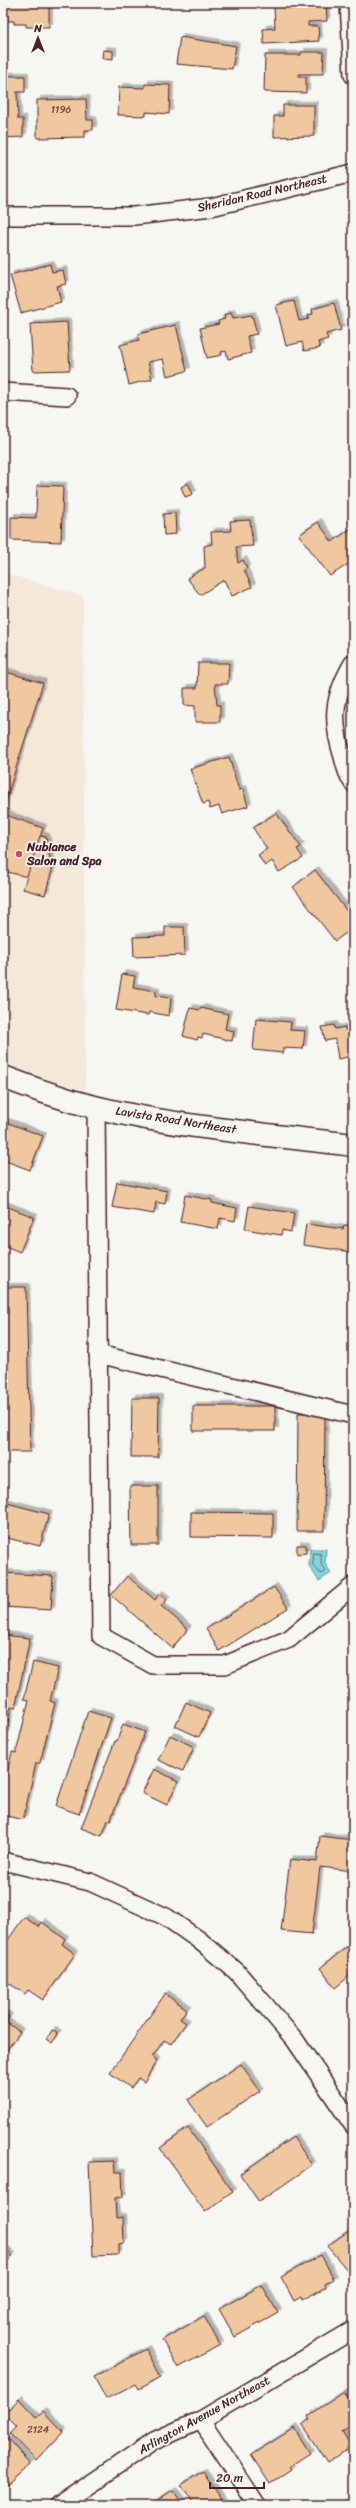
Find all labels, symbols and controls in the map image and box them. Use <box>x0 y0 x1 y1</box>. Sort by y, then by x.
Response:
north arrow <box>18 18 58 58</box>
text: N <box>33 19 42 38</box>
house number: 1196 <box>51 101 72 119</box>
street label: Sheridan Road Northeast <box>195 167 329 219</box>
place label: Nubiance Salon and Spa <box>26 836 102 872</box>
marker: Nubiance Salon and Spa <box>14 849 24 859</box>
street label: Lavista Road Northeast <box>114 1100 239 1141</box>
street label: Arlington Avenue Northeast <box>133 2370 274 2461</box>
house number: 2124 <box>27 2421 49 2439</box>
scale bar <box>210 2464 264 2490</box>
text: 20 m <box>216 2467 243 2489</box>

